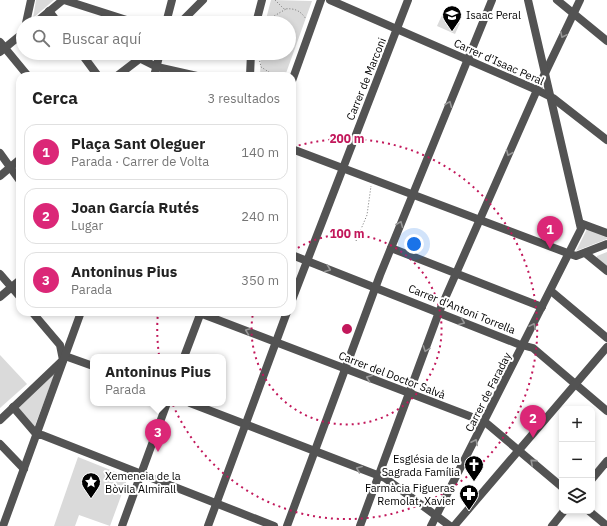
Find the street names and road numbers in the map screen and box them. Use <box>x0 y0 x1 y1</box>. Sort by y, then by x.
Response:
street label: Carrer de Marconi <box>343 36 389 122</box>
street label: Carrer d'Isaac Peral <box>452 36 546 88</box>
street label: Carrer d'Antoni Torrella <box>406 281 518 337</box>
street label: Carrer del Doctor Salvà <box>337 348 448 402</box>
street label: Carrer de Faraday <box>462 349 514 434</box>

